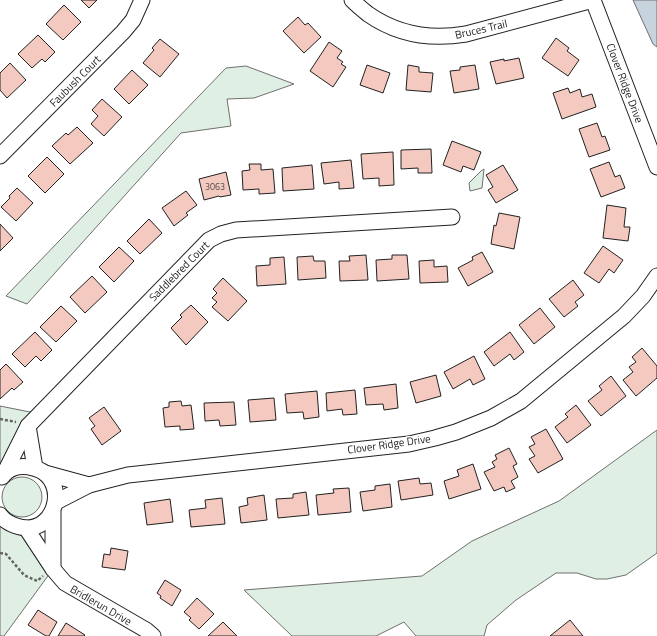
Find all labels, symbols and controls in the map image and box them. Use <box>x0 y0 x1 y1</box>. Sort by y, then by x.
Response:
street label: Bruces Trail <box>453 15 509 43</box>
street label: Clover Ridge Drive <box>602 41 648 125</box>
street label: Faubush Court <box>46 52 104 110</box>
house number: 3063 <box>205 180 225 193</box>
street label: Saddlebred Court <box>145 237 213 305</box>
street label: Clover Ridge Drive <box>346 430 432 458</box>
street label: Bridlerun Drive <box>67 581 135 629</box>

